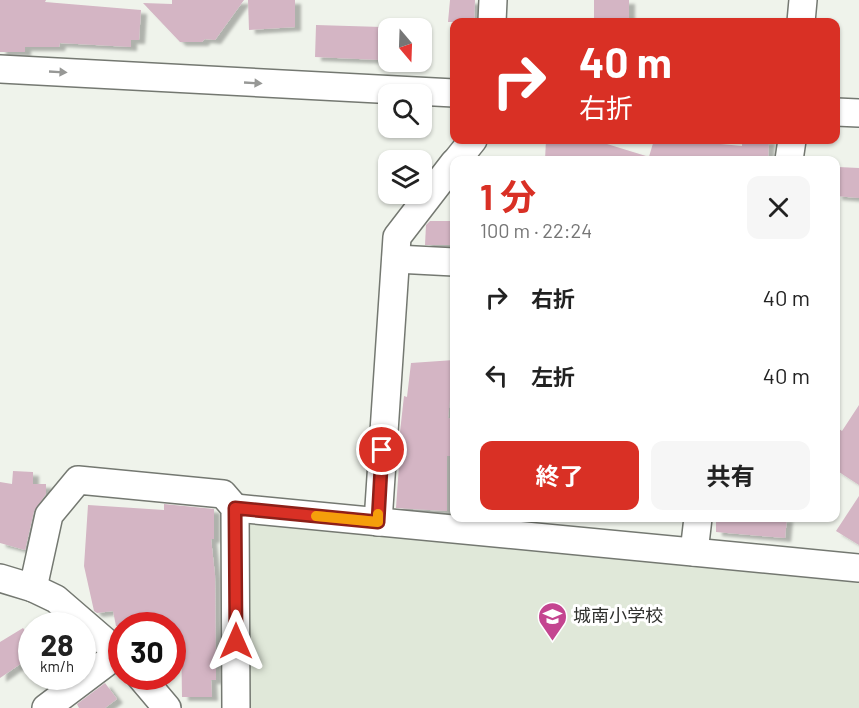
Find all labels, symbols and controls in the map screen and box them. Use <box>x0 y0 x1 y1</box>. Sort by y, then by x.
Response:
north arrow <box>378 18 432 72</box>
map controls <box>378 18 432 204</box>
text: 40 m <box>579 36 672 86</box>
icon: right <box>480 42 558 120</box>
one-way arrow <box>49 68 68 77</box>
one-way arrow <box>244 78 263 87</box>
button: search <box>378 84 432 138</box>
text: 右折 <box>579 91 633 123</box>
button: layers <box>378 150 432 204</box>
text: 1 分 <box>480 174 536 217</box>
button: close <box>747 176 810 239</box>
text: 100 m · 22:24 <box>480 218 592 242</box>
icon: right <box>480 281 513 314</box>
text: 40 m <box>763 284 810 310</box>
text: 右折 <box>531 285 575 311</box>
icon: left <box>480 359 513 392</box>
text: 40 m <box>763 362 810 388</box>
text: 左折 <box>531 363 575 389</box>
pin <box>356 424 407 475</box>
icon: arrive <box>365 433 398 466</box>
button: 終了 <box>480 441 639 510</box>
button: 共有 <box>651 441 810 510</box>
school or university icon: 城南小学校 <box>536 600 568 642</box>
place label: 城南小学校 <box>573 604 663 626</box>
position arrow <box>204 609 268 673</box>
speed limit sign: 30 <box>108 612 186 690</box>
text: 28 <box>40 626 74 662</box>
text: km/h <box>40 657 74 675</box>

